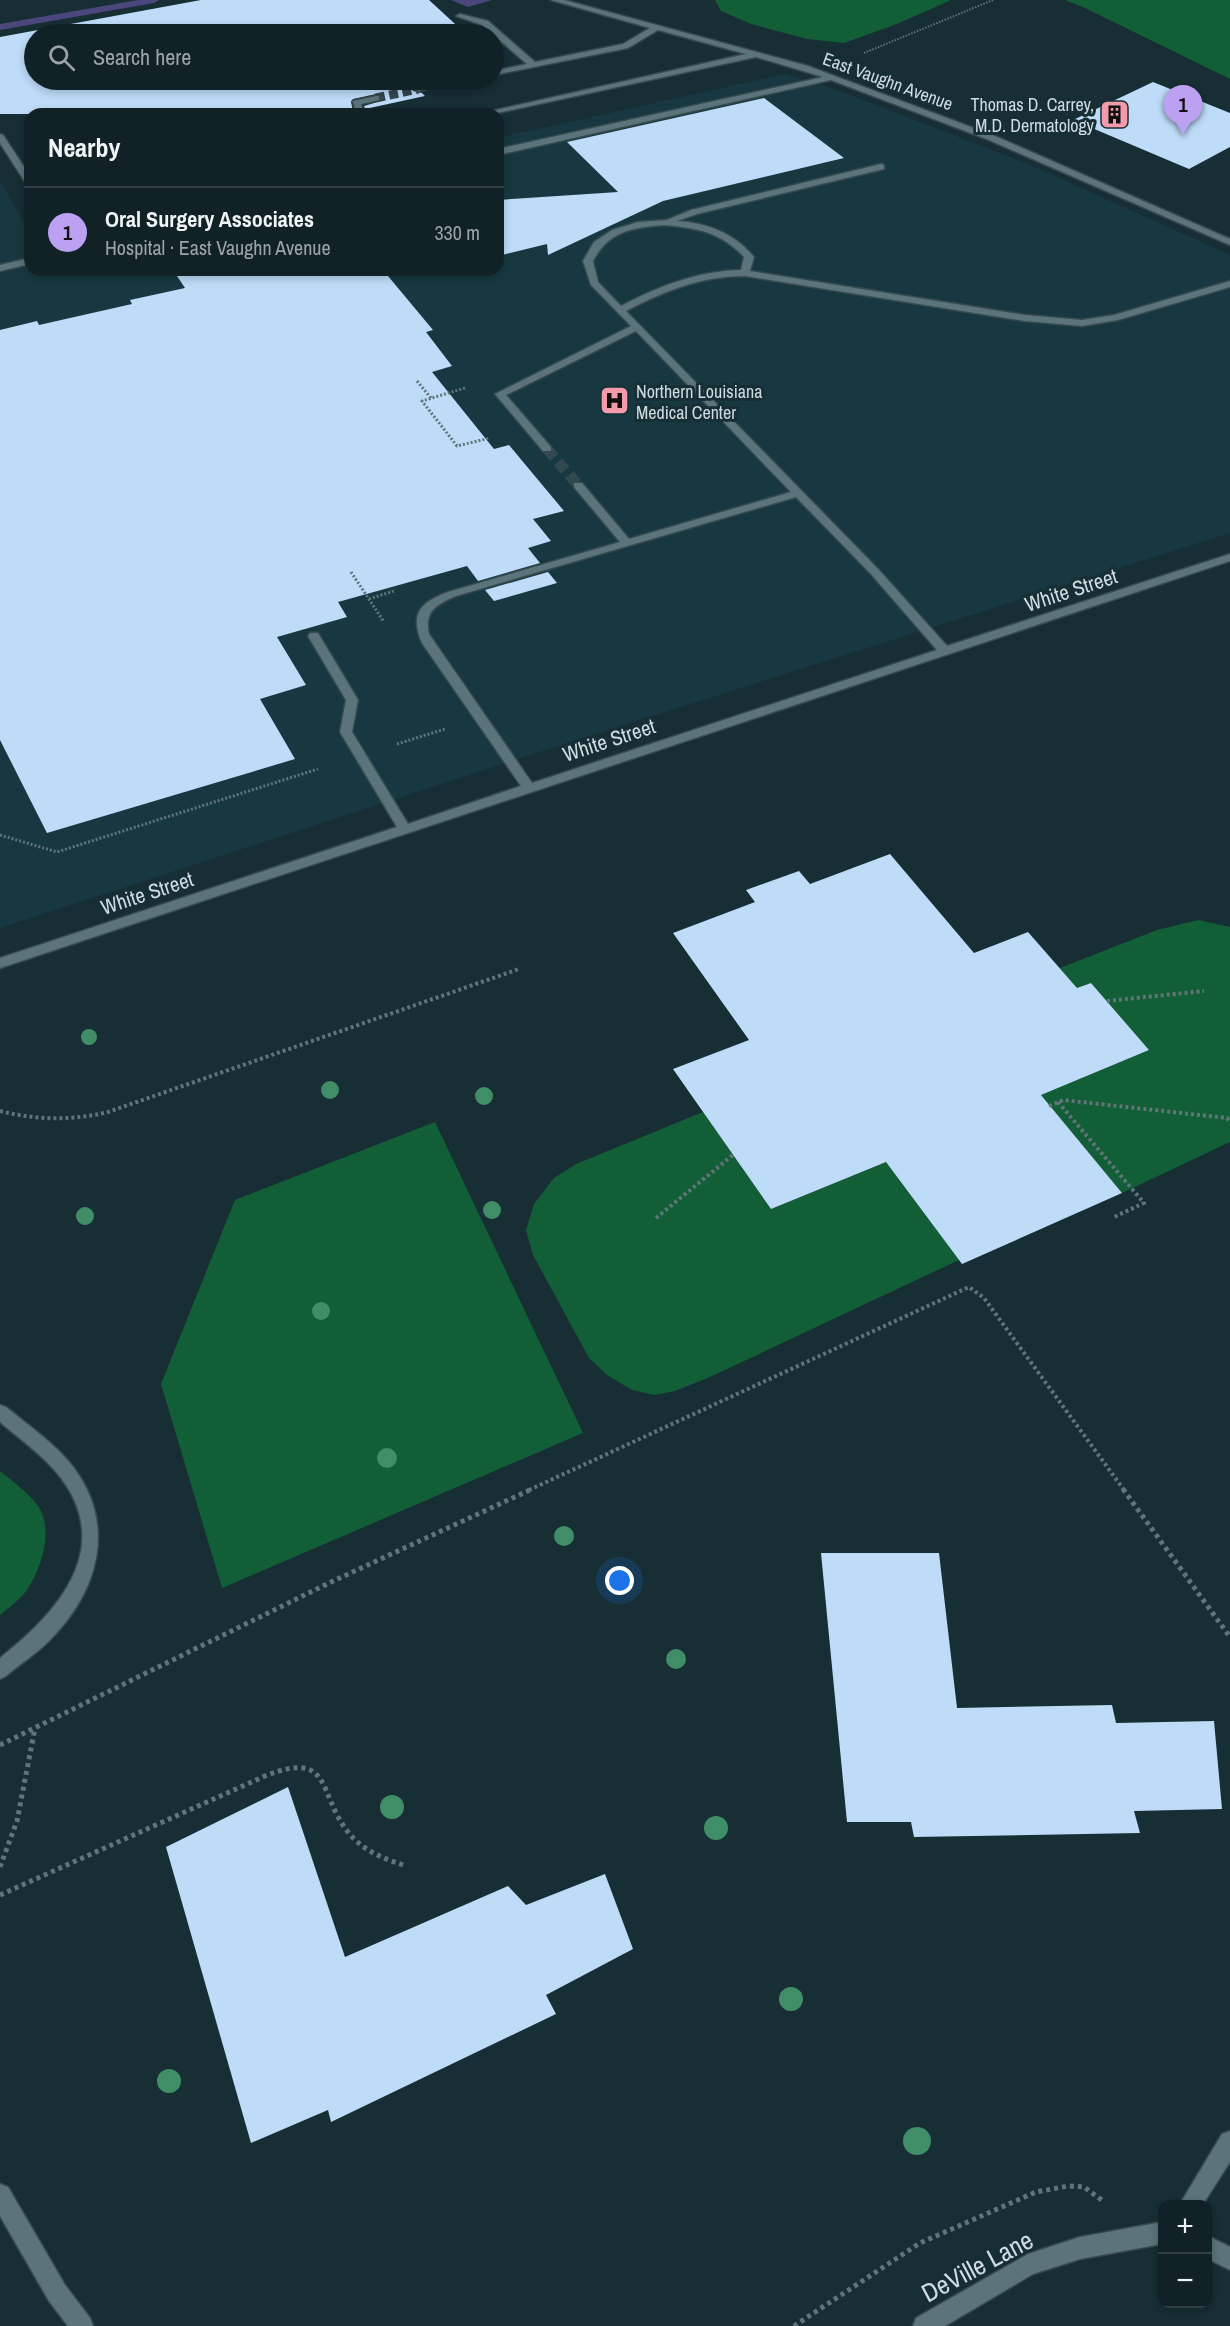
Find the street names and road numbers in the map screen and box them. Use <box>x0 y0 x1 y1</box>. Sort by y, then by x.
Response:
street label: East Vaughn Avenue <box>820 46 956 116</box>
street label: White Street <box>1021 561 1121 619</box>
street label: White Street <box>559 711 659 769</box>
street label: White Street <box>97 864 197 922</box>
street label: DeVille Lane <box>915 2222 1039 2310</box>

